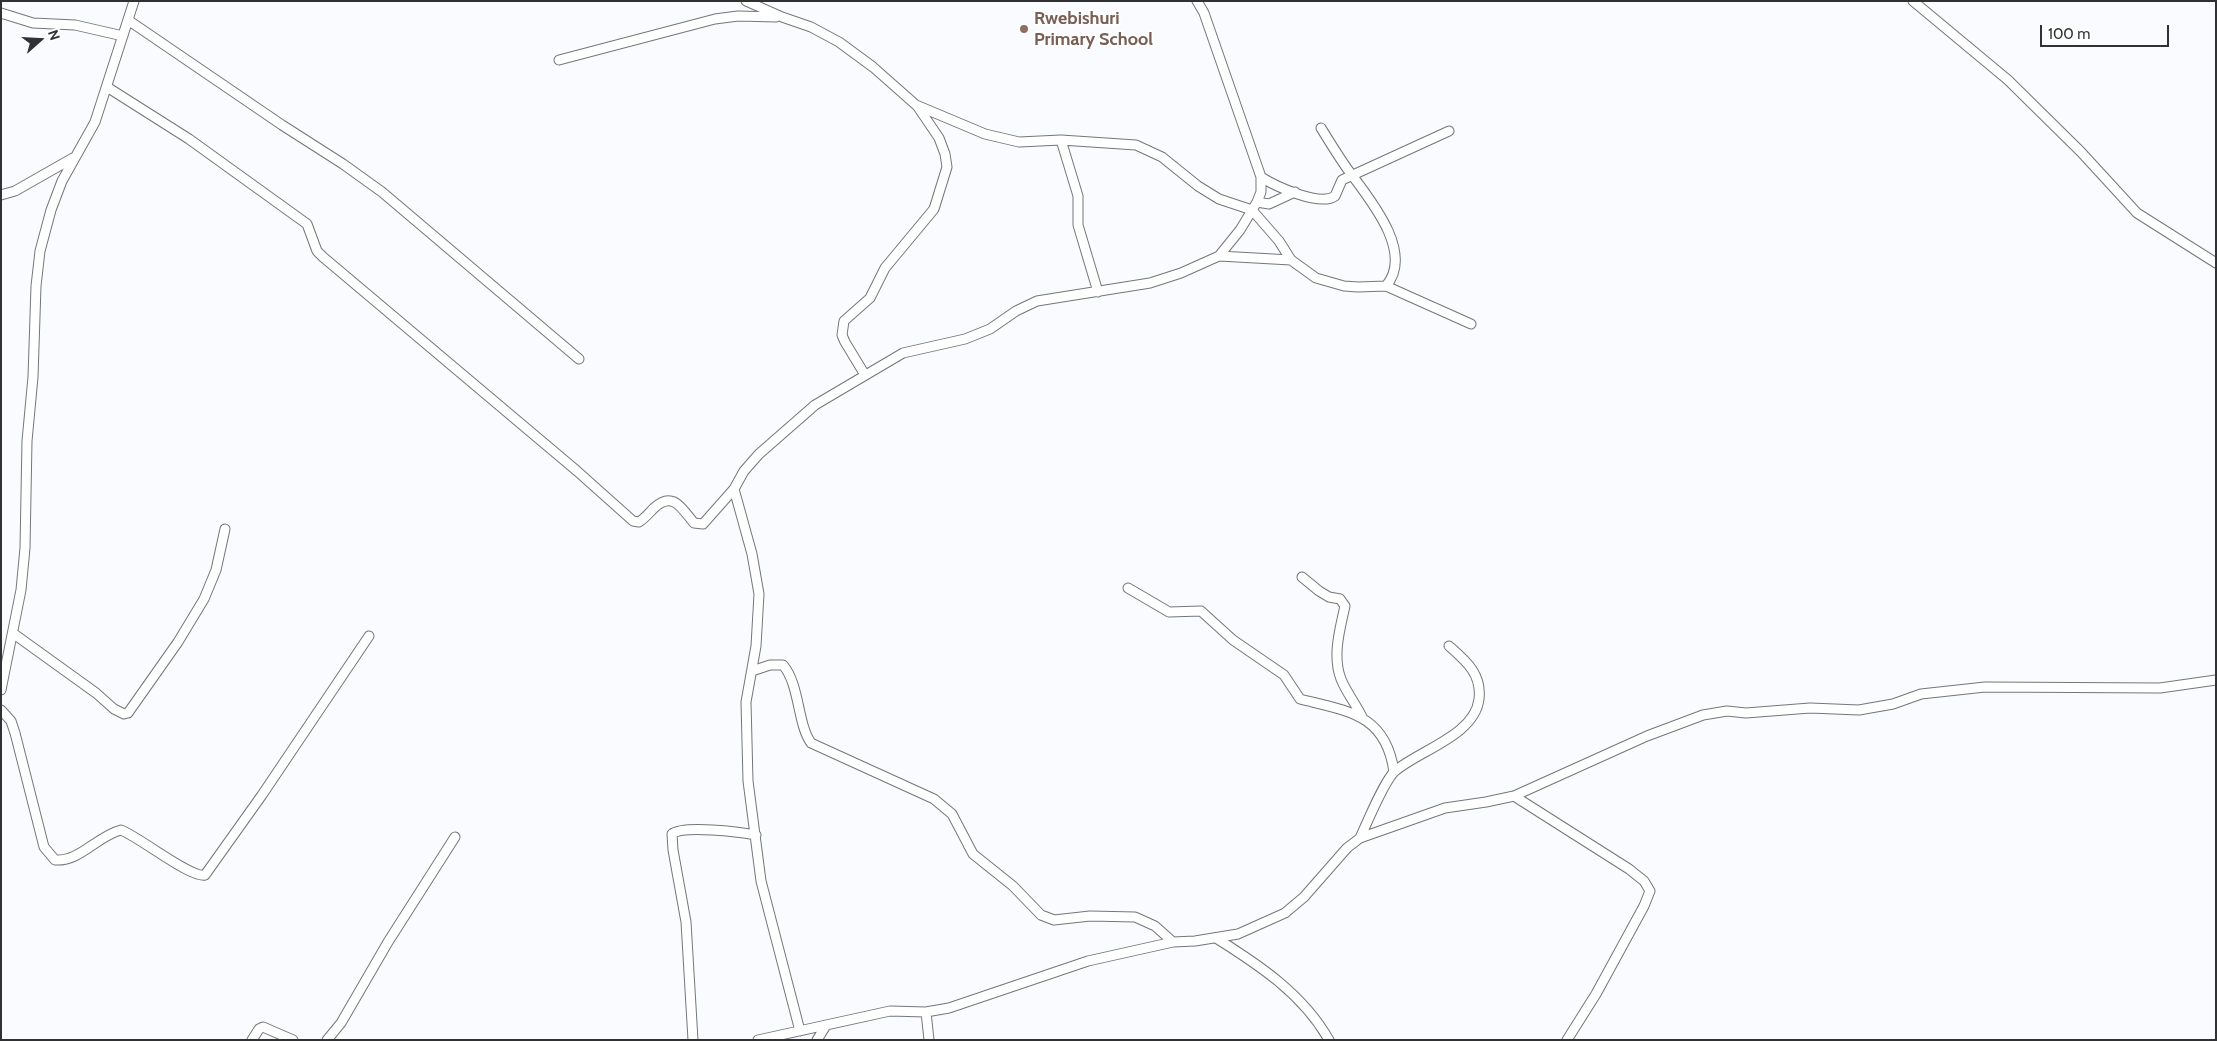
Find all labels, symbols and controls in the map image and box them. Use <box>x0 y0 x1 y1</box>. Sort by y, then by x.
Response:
place label: Rwebishuri Primary School <box>1034 8 1153 50</box>
north arrow <box>15 15 65 65</box>
scale bar <box>2042 15 2171 47</box>
marker: Rwebishuri Primary School <box>1018 23 1030 35</box>
text: 100 m <box>2048 25 2090 43</box>
text: N <box>44 28 64 43</box>

